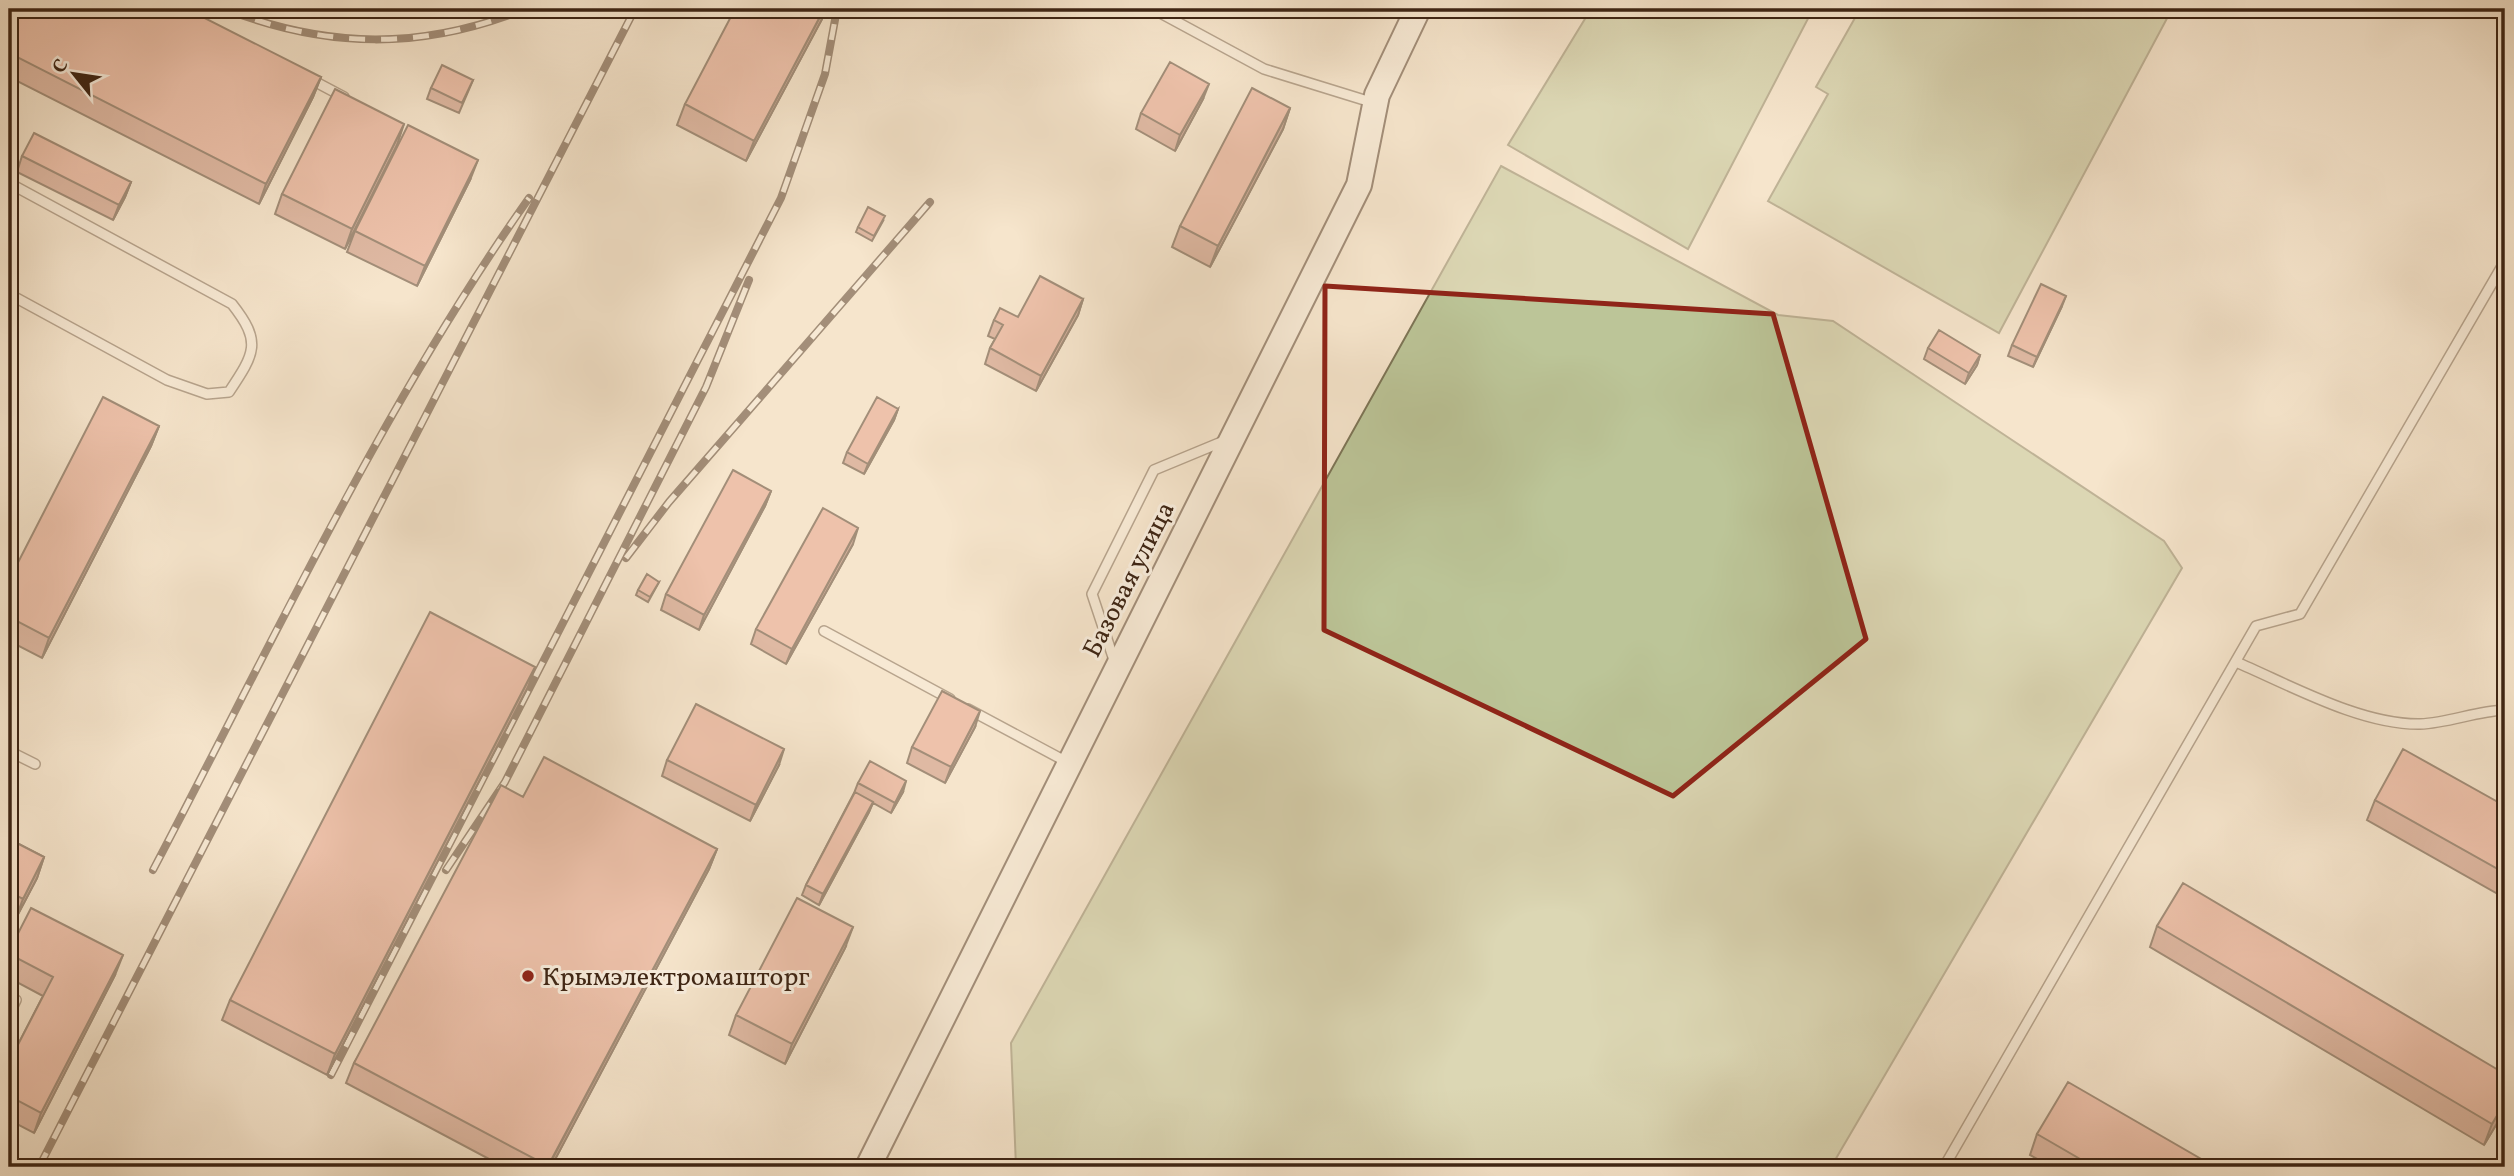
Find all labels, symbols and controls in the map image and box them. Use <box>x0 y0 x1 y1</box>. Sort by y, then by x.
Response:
north arrow <box>38 38 108 108</box>
text: С <box>47 55 75 78</box>
street label: Базовая улица <box>1075 496 1185 664</box>
place label: Крымэлектромашторг <box>542 960 810 996</box>
marker: Крымэлектромашторг <box>520 968 536 984</box>

